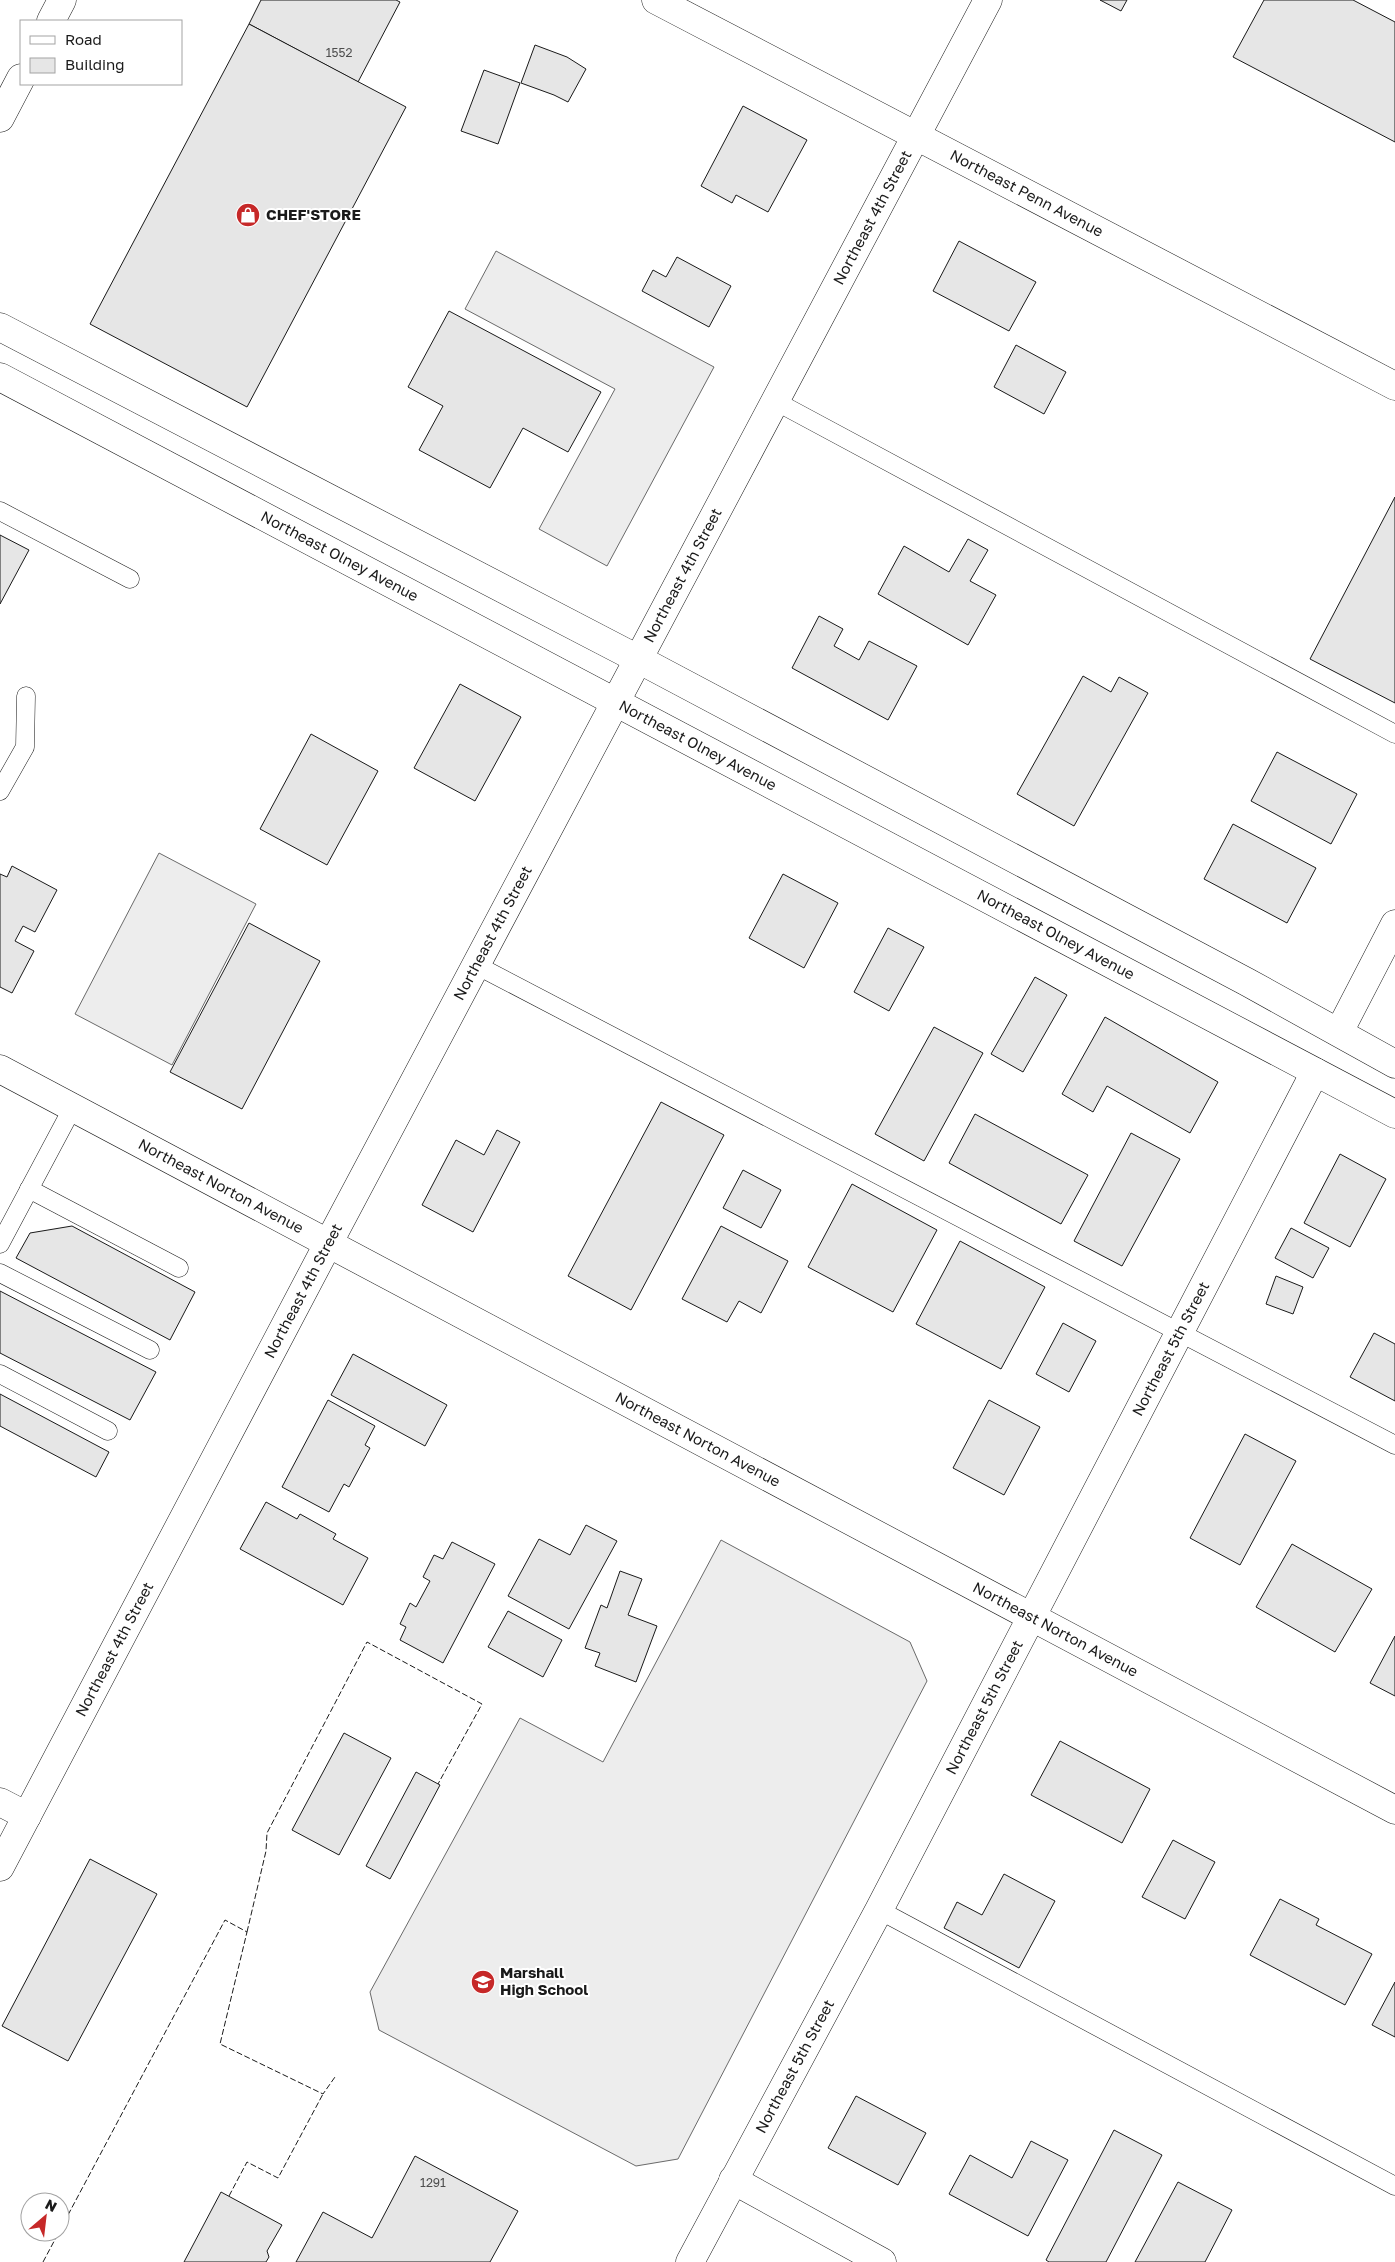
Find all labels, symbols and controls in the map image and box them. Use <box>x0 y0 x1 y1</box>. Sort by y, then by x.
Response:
legend <box>20 20 182 85</box>
text: Road <box>65 30 102 48</box>
house number: 1552 <box>326 45 352 60</box>
text: Building <box>65 55 125 73</box>
street label: Northeast Penn Avenue <box>947 145 1107 240</box>
street label: Northeast 4th Street <box>829 147 915 287</box>
shop icon: CHEF'STORE <box>235 202 261 228</box>
place label: CHEF'STORE <box>266 205 361 223</box>
street label: Northeast 4th Street <box>639 505 725 645</box>
street label: Northeast Olney Avenue <box>258 507 422 605</box>
street label: Northeast Olney Avenue <box>616 696 780 794</box>
street label: Northeast 4th Street <box>449 862 535 1003</box>
street label: Northeast Olney Avenue <box>974 885 1138 983</box>
street label: Northeast Norton Avenue <box>136 1134 307 1237</box>
street label: Northeast 4th Street <box>260 1220 345 1361</box>
street label: Northeast 5th Street <box>1128 1278 1212 1419</box>
street label: Northeast Norton Avenue <box>613 1388 784 1490</box>
street label: Northeast Norton Avenue <box>970 1578 1142 1680</box>
street label: Northeast 4th Street <box>71 1579 156 1719</box>
street label: Northeast 5th Street <box>941 1637 1026 1777</box>
place label: Marshall High School <box>500 1963 588 1998</box>
school or university icon: Marshall High School <box>470 1969 496 1995</box>
street label: Northeast 5th Street <box>751 1996 837 2136</box>
house number: 1291 <box>420 2175 446 2190</box>
north arrow <box>20 2192 70 2242</box>
text: N <box>43 2195 60 2215</box>

